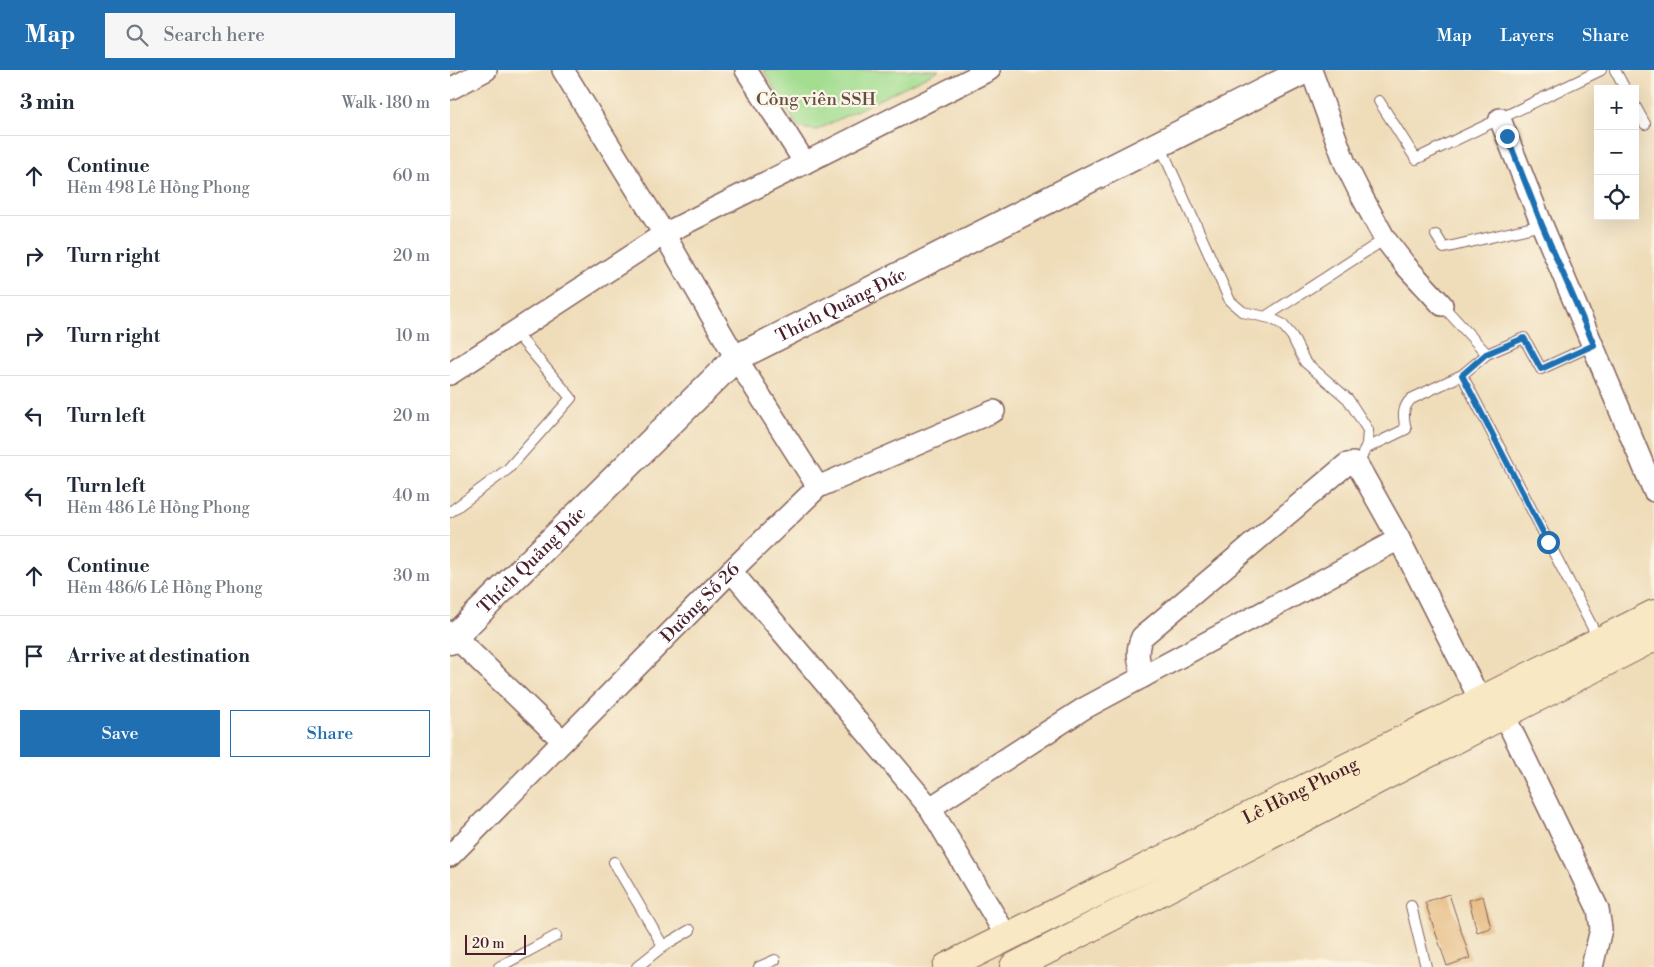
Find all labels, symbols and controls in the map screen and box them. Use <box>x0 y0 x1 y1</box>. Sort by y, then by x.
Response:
search box <box>105 13 455 58</box>
text: Map <box>25 20 75 50</box>
icon: search <box>123 21 151 49</box>
text: Search here <box>163 23 265 47</box>
text: Map <box>1437 24 1472 47</box>
text: Layers <box>1500 24 1554 47</box>
text: Share <box>1582 24 1629 47</box>
map controls <box>1594 85 1639 220</box>
button: + <box>1594 85 1639 130</box>
park label: Công viên SSH <box>756 88 877 111</box>
text: 3 min <box>20 90 75 116</box>
text: Walk · 180 m <box>342 93 430 113</box>
route end <box>1496 125 1519 148</box>
button: − <box>1594 130 1639 175</box>
text: Continue <box>67 154 150 178</box>
icon: ahead <box>20 162 48 190</box>
text: 60 m <box>392 166 430 186</box>
button: locate <box>1594 175 1639 220</box>
text: Hẻm 498 Lê Hồng Phong <box>67 178 250 198</box>
icon: right <box>20 242 48 270</box>
text: Turn right <box>67 244 160 268</box>
text: 20 m <box>393 246 430 266</box>
street label: Thích Quảng Đức <box>772 262 910 347</box>
icon: right <box>20 322 48 350</box>
text: Turn right <box>67 324 160 348</box>
text: 10 m <box>396 326 430 346</box>
icon: left <box>20 402 48 430</box>
text: Turn left <box>67 404 146 428</box>
text: 20 m <box>393 406 430 426</box>
text: Turn left <box>67 474 146 498</box>
icon: left <box>20 482 48 510</box>
text: 40 m <box>393 486 430 506</box>
text: Hẻm 486 Lê Hồng Phong <box>67 498 250 518</box>
street label: Thích Quảng Đức <box>473 502 591 619</box>
route start <box>1537 531 1560 554</box>
text: Continue <box>67 554 150 578</box>
street label: Đường Số 26 <box>655 557 744 647</box>
icon: ahead <box>20 562 48 590</box>
text: 30 m <box>393 566 430 586</box>
text: Hẻm 486/6 Lê Hồng Phong <box>67 578 262 598</box>
icon: arrive <box>20 642 48 670</box>
text: Arrive at destination <box>67 644 250 668</box>
button: Save <box>20 710 220 757</box>
button: Share <box>230 710 430 757</box>
street label: Lê Hồng Phong <box>1239 752 1363 829</box>
scale bar <box>465 932 526 955</box>
text: 20 m <box>472 935 504 953</box>

